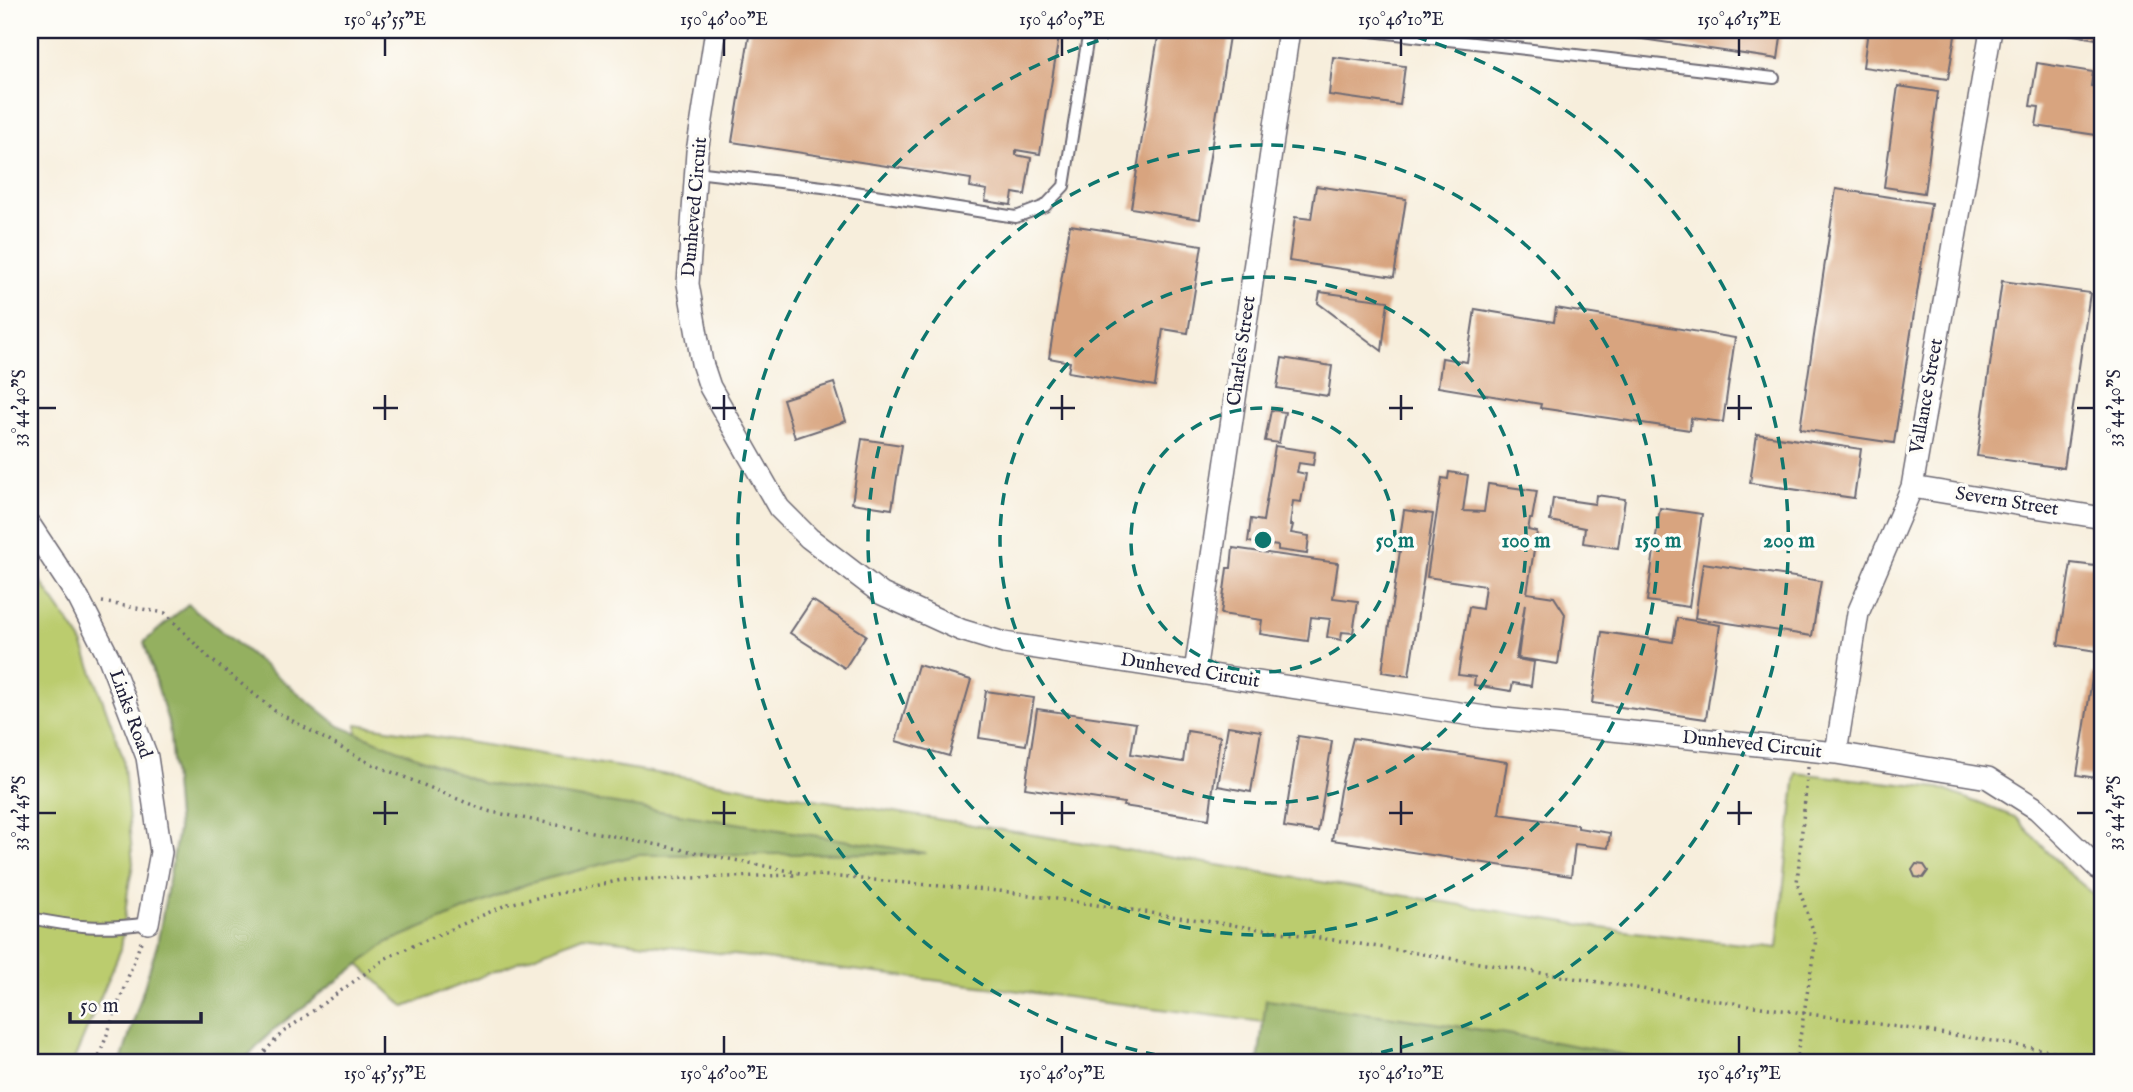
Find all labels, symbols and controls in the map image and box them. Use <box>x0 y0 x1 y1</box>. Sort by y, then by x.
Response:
text: 150°45'55"E <box>344 9 426 32</box>
text: 150°46'00"E <box>680 9 768 32</box>
text: 150°46'05"E <box>1019 9 1105 32</box>
text: 150°46'10"E <box>1358 9 1444 32</box>
text: 150°46'15"E <box>1697 9 1781 32</box>
street label: Dunheved Circuit <box>677 136 713 278</box>
street label: Charles Street <box>1222 294 1262 408</box>
street label: Vallance Street <box>1905 336 1949 456</box>
text: 33°44'40"S <box>9 369 32 447</box>
text: 33°44'40"S <box>2104 369 2127 447</box>
street label: Severn Street <box>1954 482 2061 522</box>
centre of rings <box>1251 528 1275 552</box>
text: 50 m <box>1376 528 1415 555</box>
text: 100 m <box>1501 528 1551 555</box>
text: 150 m <box>1635 528 1682 555</box>
text: 200 m <box>1763 528 1815 555</box>
street label: Dunheved Circuit <box>1119 648 1262 694</box>
street label: Links Road <box>103 666 157 762</box>
street label: Dunheved Circuit <box>1681 726 1824 764</box>
text: 33°44'45"S <box>9 775 32 851</box>
text: 33°44'45"S <box>2104 775 2127 851</box>
scale bar <box>70 980 201 1024</box>
text: 50 m <box>80 993 119 1020</box>
text: 150°45'55"E <box>344 1063 426 1086</box>
text: 150°46'00"E <box>680 1063 768 1086</box>
text: 150°46'05"E <box>1019 1063 1105 1086</box>
text: 150°46'10"E <box>1358 1063 1444 1086</box>
text: 150°46'15"E <box>1697 1063 1781 1086</box>

